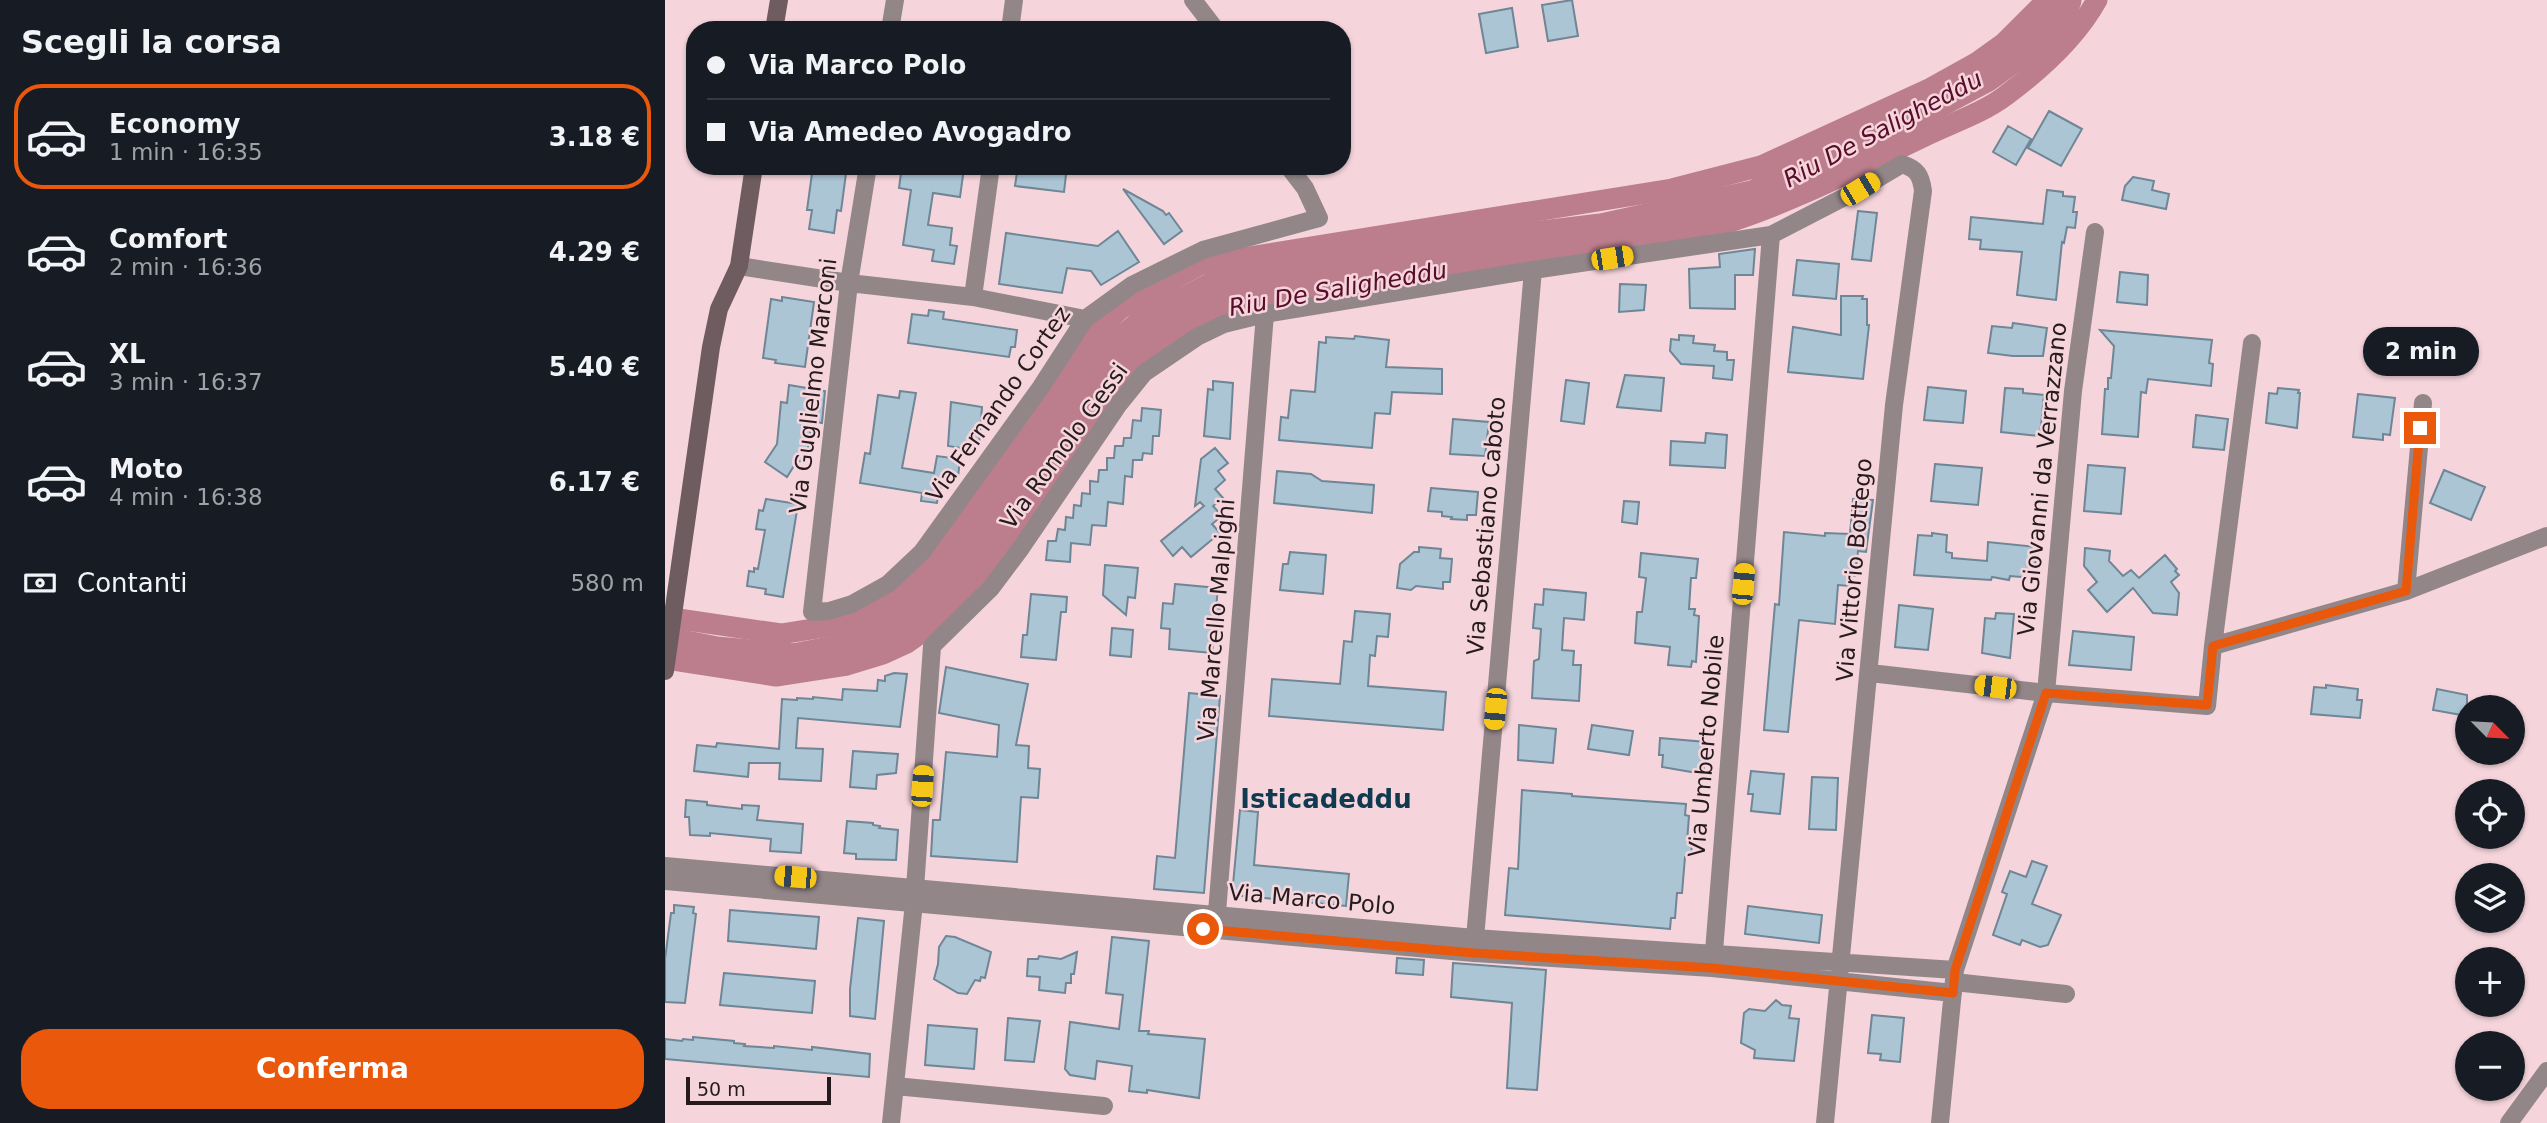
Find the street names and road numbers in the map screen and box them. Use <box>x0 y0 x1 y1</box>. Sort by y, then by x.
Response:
street label: Via Guglielmo Marconi <box>784 257 842 515</box>
street label: Via Fernando Cortez <box>921 301 1075 507</box>
street label: Via Giovanni da Verrazzano <box>2013 321 2071 637</box>
street label: Via Romolo Gessi <box>995 358 1133 534</box>
street label: Via Sebastiano Caboto <box>1462 395 1510 657</box>
street label: Via Vittorio Bottego <box>1831 457 1877 683</box>
street label: Via Marcello Malpighi <box>1192 497 1240 743</box>
street label: Via Umberto Nobile <box>1683 633 1729 859</box>
street label: Via Marco Polo <box>1227 879 1397 919</box>

